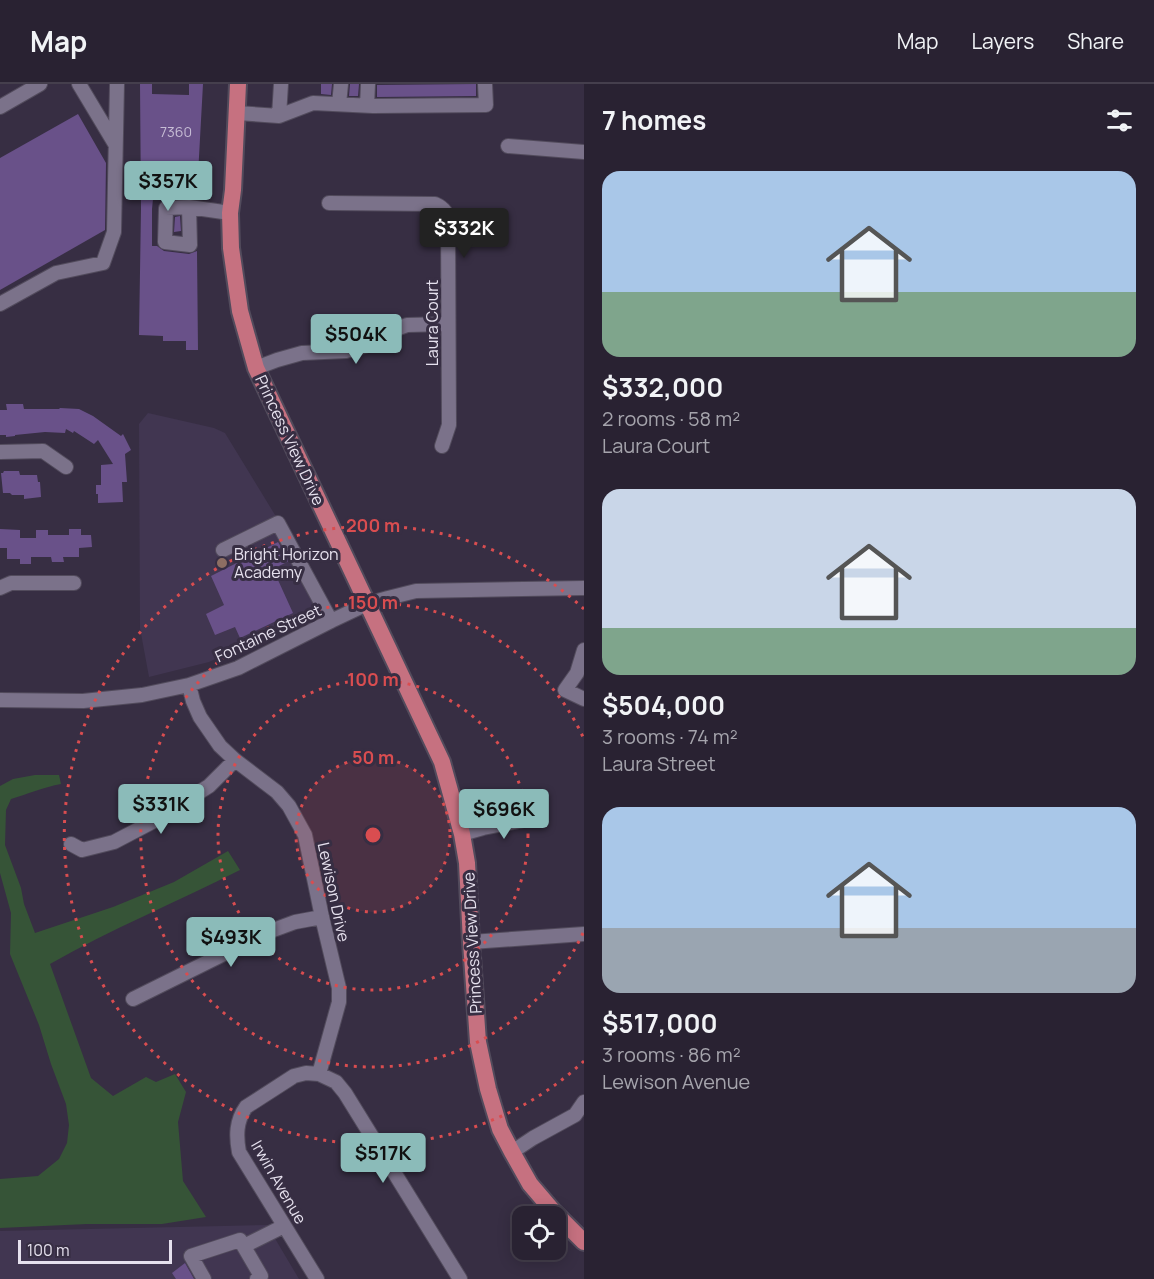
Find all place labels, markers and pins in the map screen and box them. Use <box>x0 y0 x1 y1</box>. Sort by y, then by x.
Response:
pin: $357K <box>126 161 210 212</box>
pin: $332K <box>422 208 506 259</box>
pin: $504K <box>314 314 398 365</box>
place label: Bright Horizon Academy <box>234 543 339 583</box>
marker: Bright Horizon Academy <box>215 556 229 570</box>
pin: $331K <box>119 784 203 835</box>
pin: $696K <box>462 789 546 840</box>
centre of rings <box>363 825 383 845</box>
pin: $493K <box>189 917 273 968</box>
pin: $517K <box>341 1133 425 1184</box>

